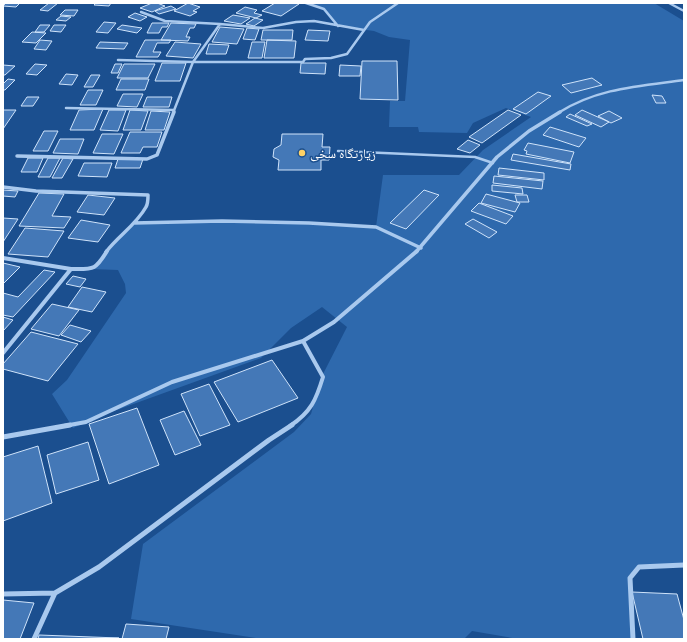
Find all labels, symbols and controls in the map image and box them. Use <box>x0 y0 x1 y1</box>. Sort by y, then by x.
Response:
place label: زیارتگاه سخی <box>310 145 376 162</box>
marker: زیارتگاه سخی <box>297 148 307 158</box>

